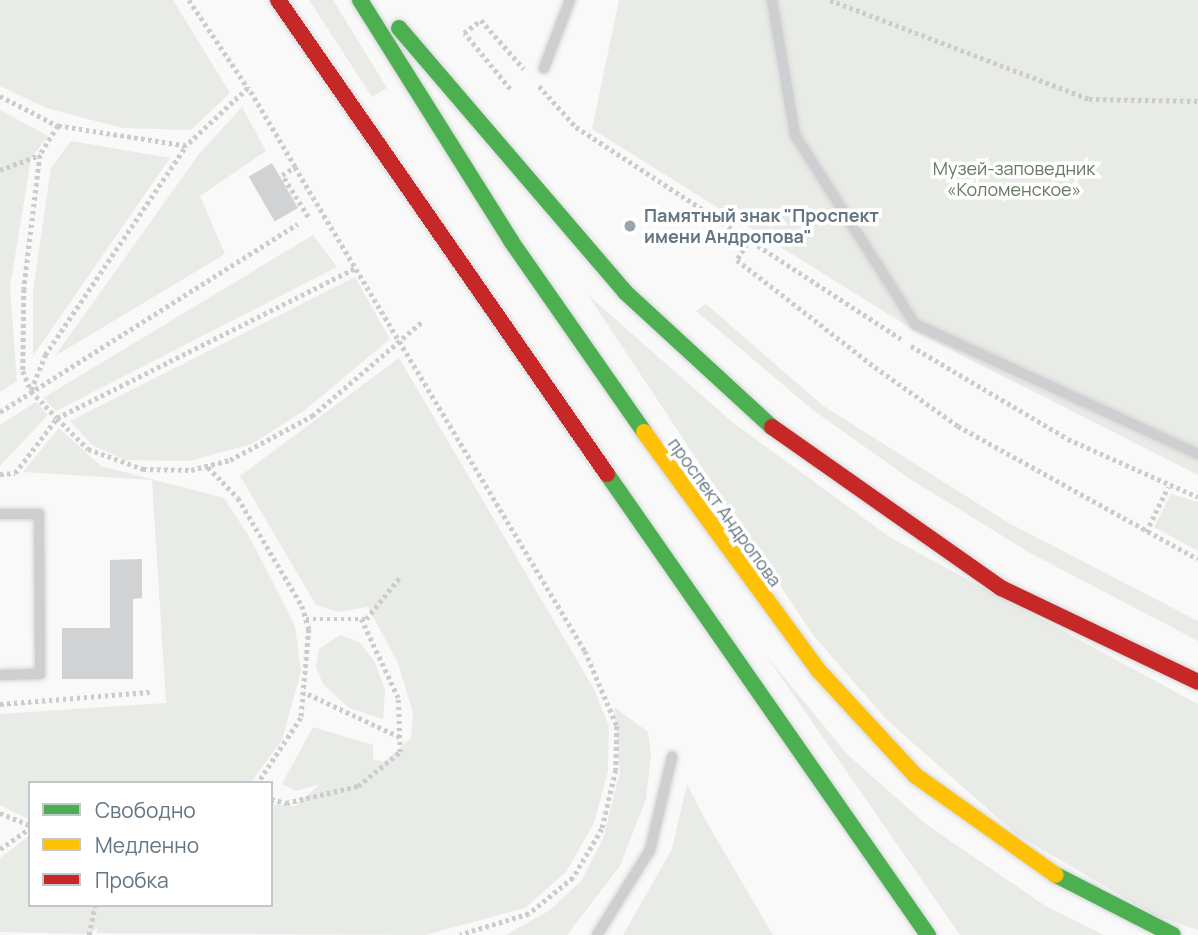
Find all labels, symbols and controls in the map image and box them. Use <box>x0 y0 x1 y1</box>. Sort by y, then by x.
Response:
park label: Музей-заповедник «Коломенское» <box>933 158 1095 200</box>
place label: Памятный знак "Проспект имени Андропова" <box>644 205 879 248</box>
marker: Памятный знак "Проспект имени Андропова" <box>622 218 638 234</box>
street label: проспект Андропова <box>664 433 786 591</box>
legend <box>28 781 273 907</box>
text: Свободно <box>95 796 196 824</box>
text: Медленно <box>95 831 199 859</box>
text: Пробка <box>95 866 169 894</box>

